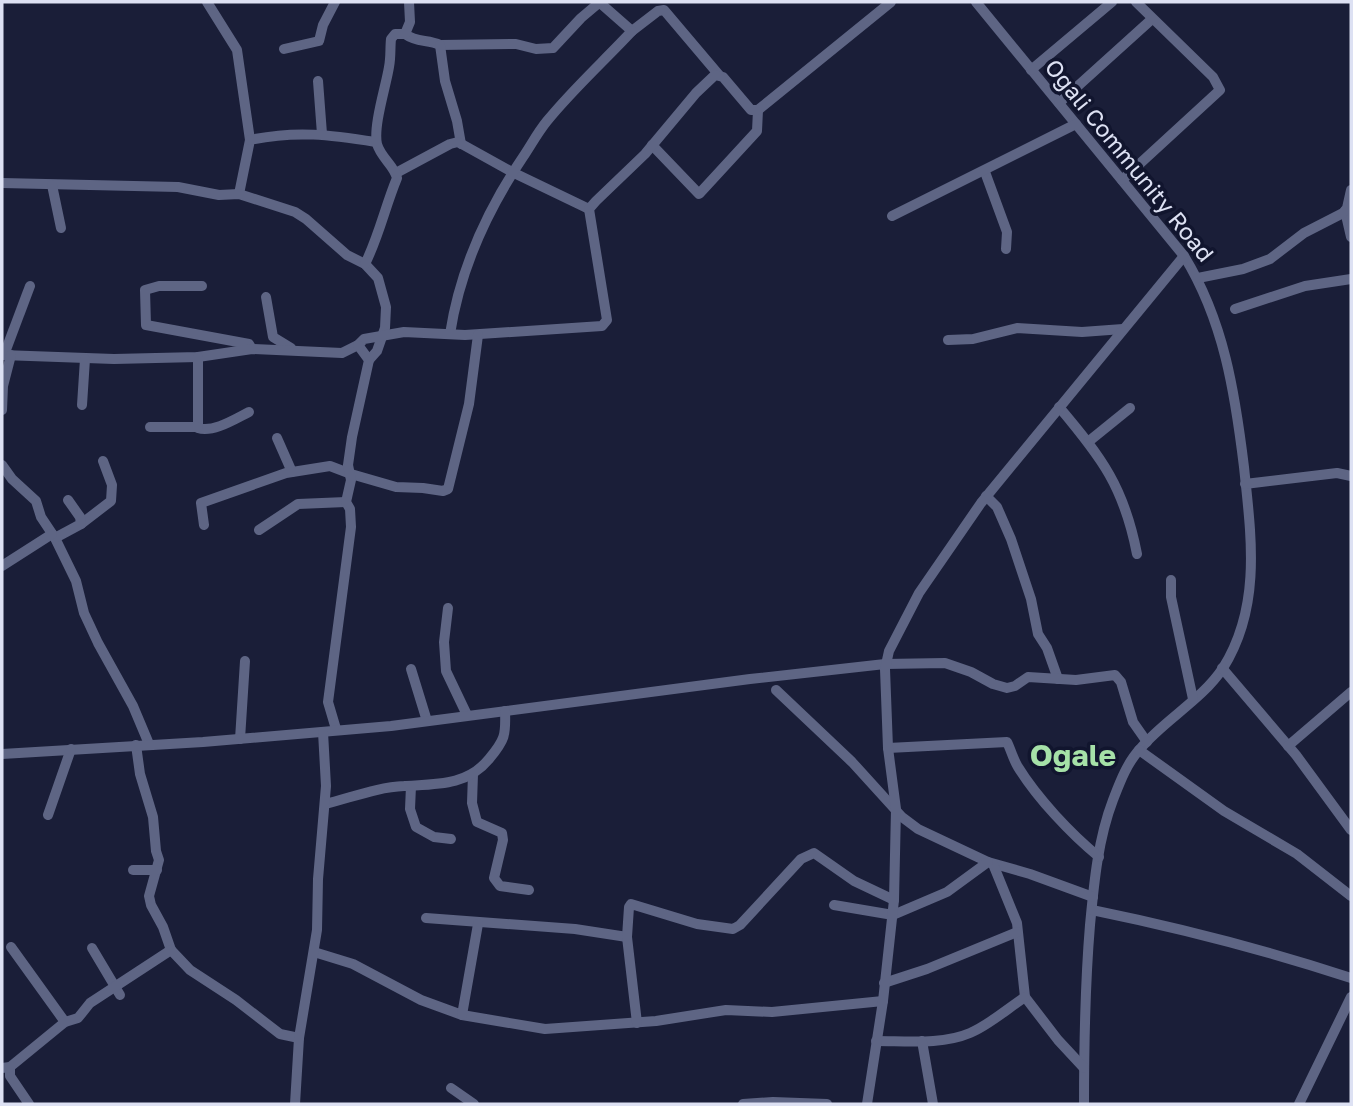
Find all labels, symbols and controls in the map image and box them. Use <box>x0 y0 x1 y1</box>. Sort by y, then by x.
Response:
street label: Ogali Community Road <box>1040 53 1220 267</box>
district label: Ogale <box>1030 737 1116 773</box>

